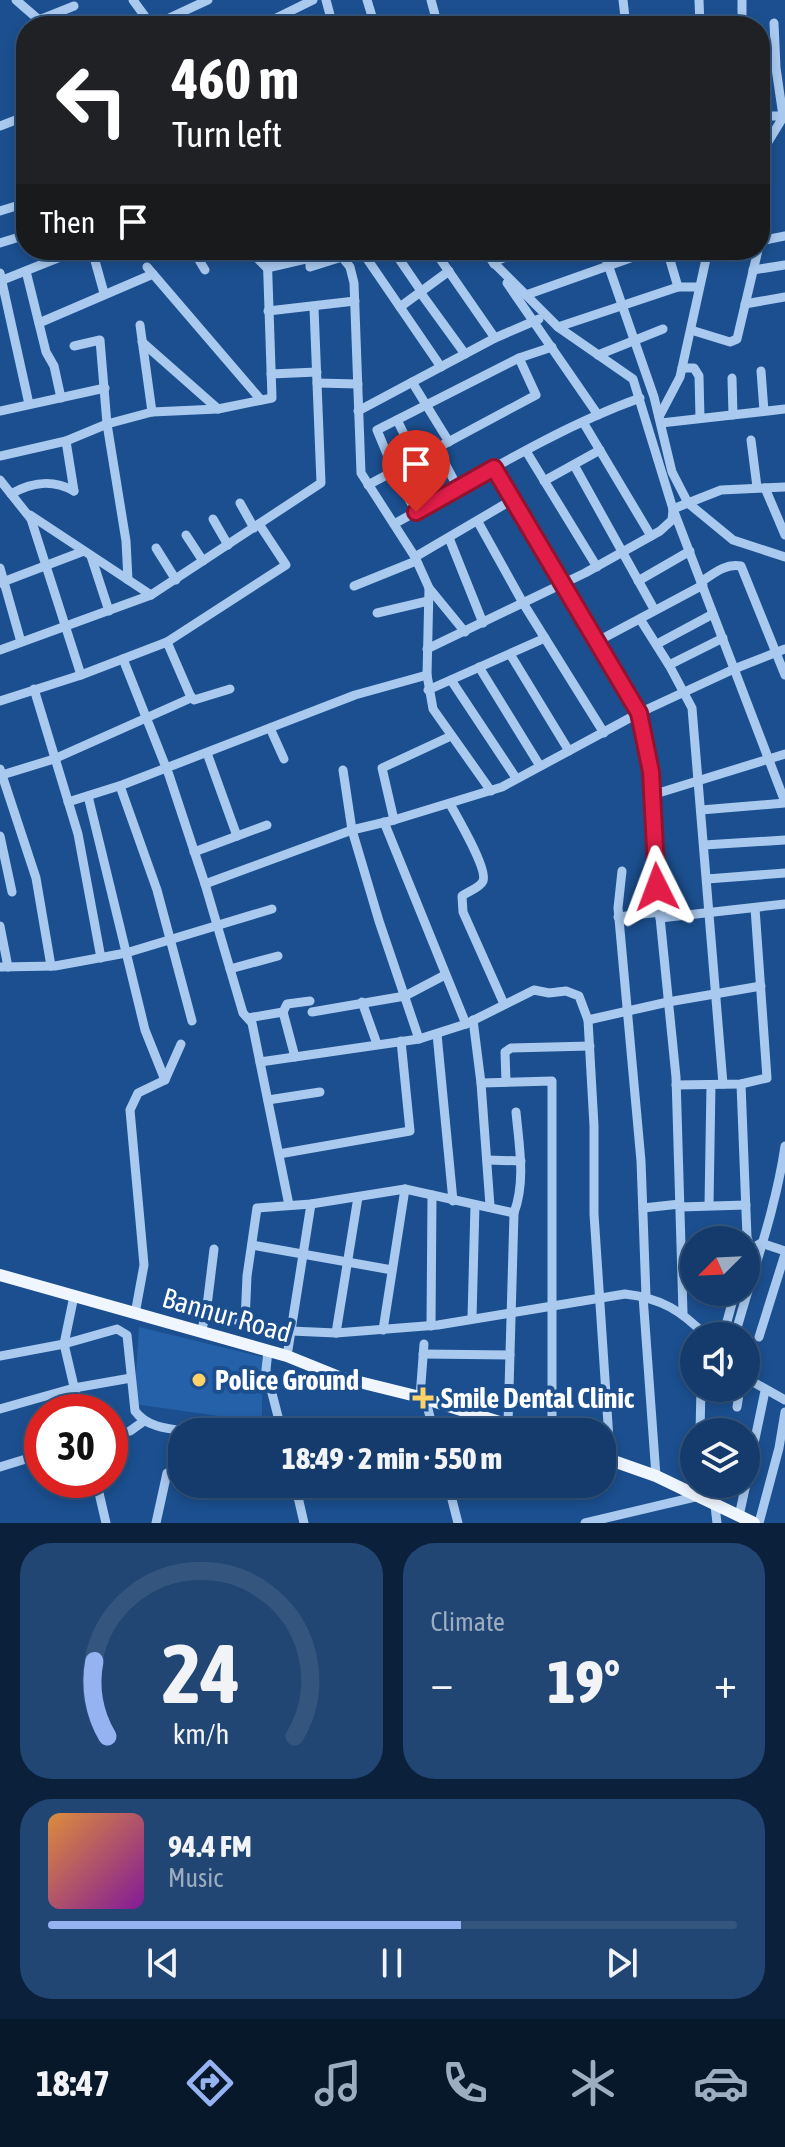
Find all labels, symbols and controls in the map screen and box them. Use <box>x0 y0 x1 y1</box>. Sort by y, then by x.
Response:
text: 460 m <box>172 47 299 111</box>
icon: left <box>40 48 144 152</box>
text: Turn left <box>172 113 282 155</box>
icon: arrive <box>111 200 155 244</box>
text: Then <box>40 205 95 239</box>
pin <box>382 430 450 512</box>
icon: arrive <box>394 442 438 486</box>
position arrow <box>615 845 699 929</box>
north arrow <box>680 1226 760 1306</box>
map controls <box>680 1226 760 1498</box>
street label: Bannur Road <box>159 1281 295 1349</box>
button: sound <box>680 1322 760 1402</box>
place label: Police Ground <box>215 1364 359 1396</box>
marker: Police Ground <box>190 1371 208 1389</box>
place label: Smile Dental Clinic <box>441 1382 635 1414</box>
marker: Smile Dental Clinic <box>412 1387 434 1409</box>
speed limit sign: 30 <box>24 1394 128 1498</box>
button: layers <box>680 1418 760 1498</box>
text: 18:49 · 2 min · 550 m <box>282 1441 502 1475</box>
text: Climate <box>431 1607 505 1637</box>
text: 24 <box>162 1625 240 1721</box>
text: 19° <box>547 1647 620 1716</box>
text: − <box>431 1657 453 1707</box>
text: + <box>714 1657 737 1707</box>
text: km/h <box>173 1717 230 1750</box>
text: 94.4 FM <box>168 1829 252 1863</box>
text: Music <box>168 1863 223 1893</box>
icon: previous <box>141 1941 185 1985</box>
icon: pause <box>370 1941 414 1985</box>
icon: next <box>600 1941 644 1985</box>
icon: directions <box>182 2055 238 2111</box>
icon: music <box>310 2055 366 2111</box>
icon: phone <box>437 2055 493 2111</box>
icon: climate <box>565 2055 621 2111</box>
icon: car <box>693 2055 749 2111</box>
text: 18:47 <box>36 2062 110 2104</box>

